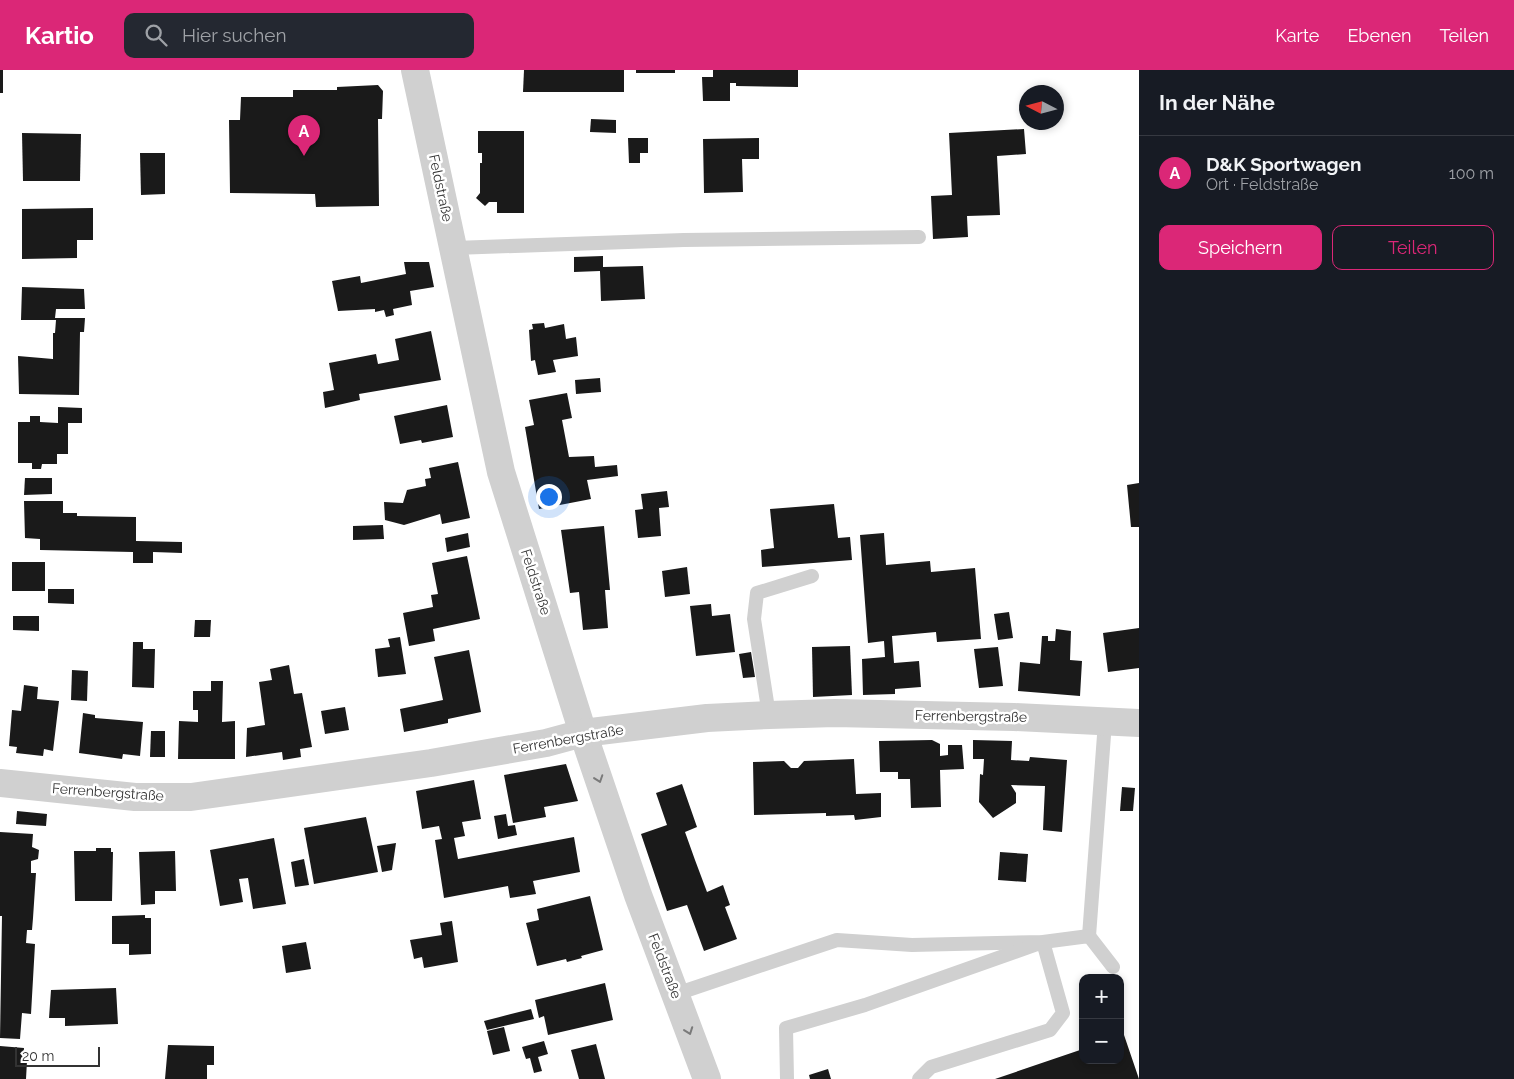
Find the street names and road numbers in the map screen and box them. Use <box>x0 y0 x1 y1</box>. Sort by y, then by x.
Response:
street label: Feldstraße <box>426 153 456 223</box>
street label: Feldstraße <box>518 547 554 617</box>
street label: Ferrenbergstraße <box>915 707 1027 725</box>
street label: Ferrenbergstraße <box>511 721 625 757</box>
street label: Ferrenbergstraße <box>52 780 164 804</box>
street label: Feldstraße <box>645 931 685 1001</box>

